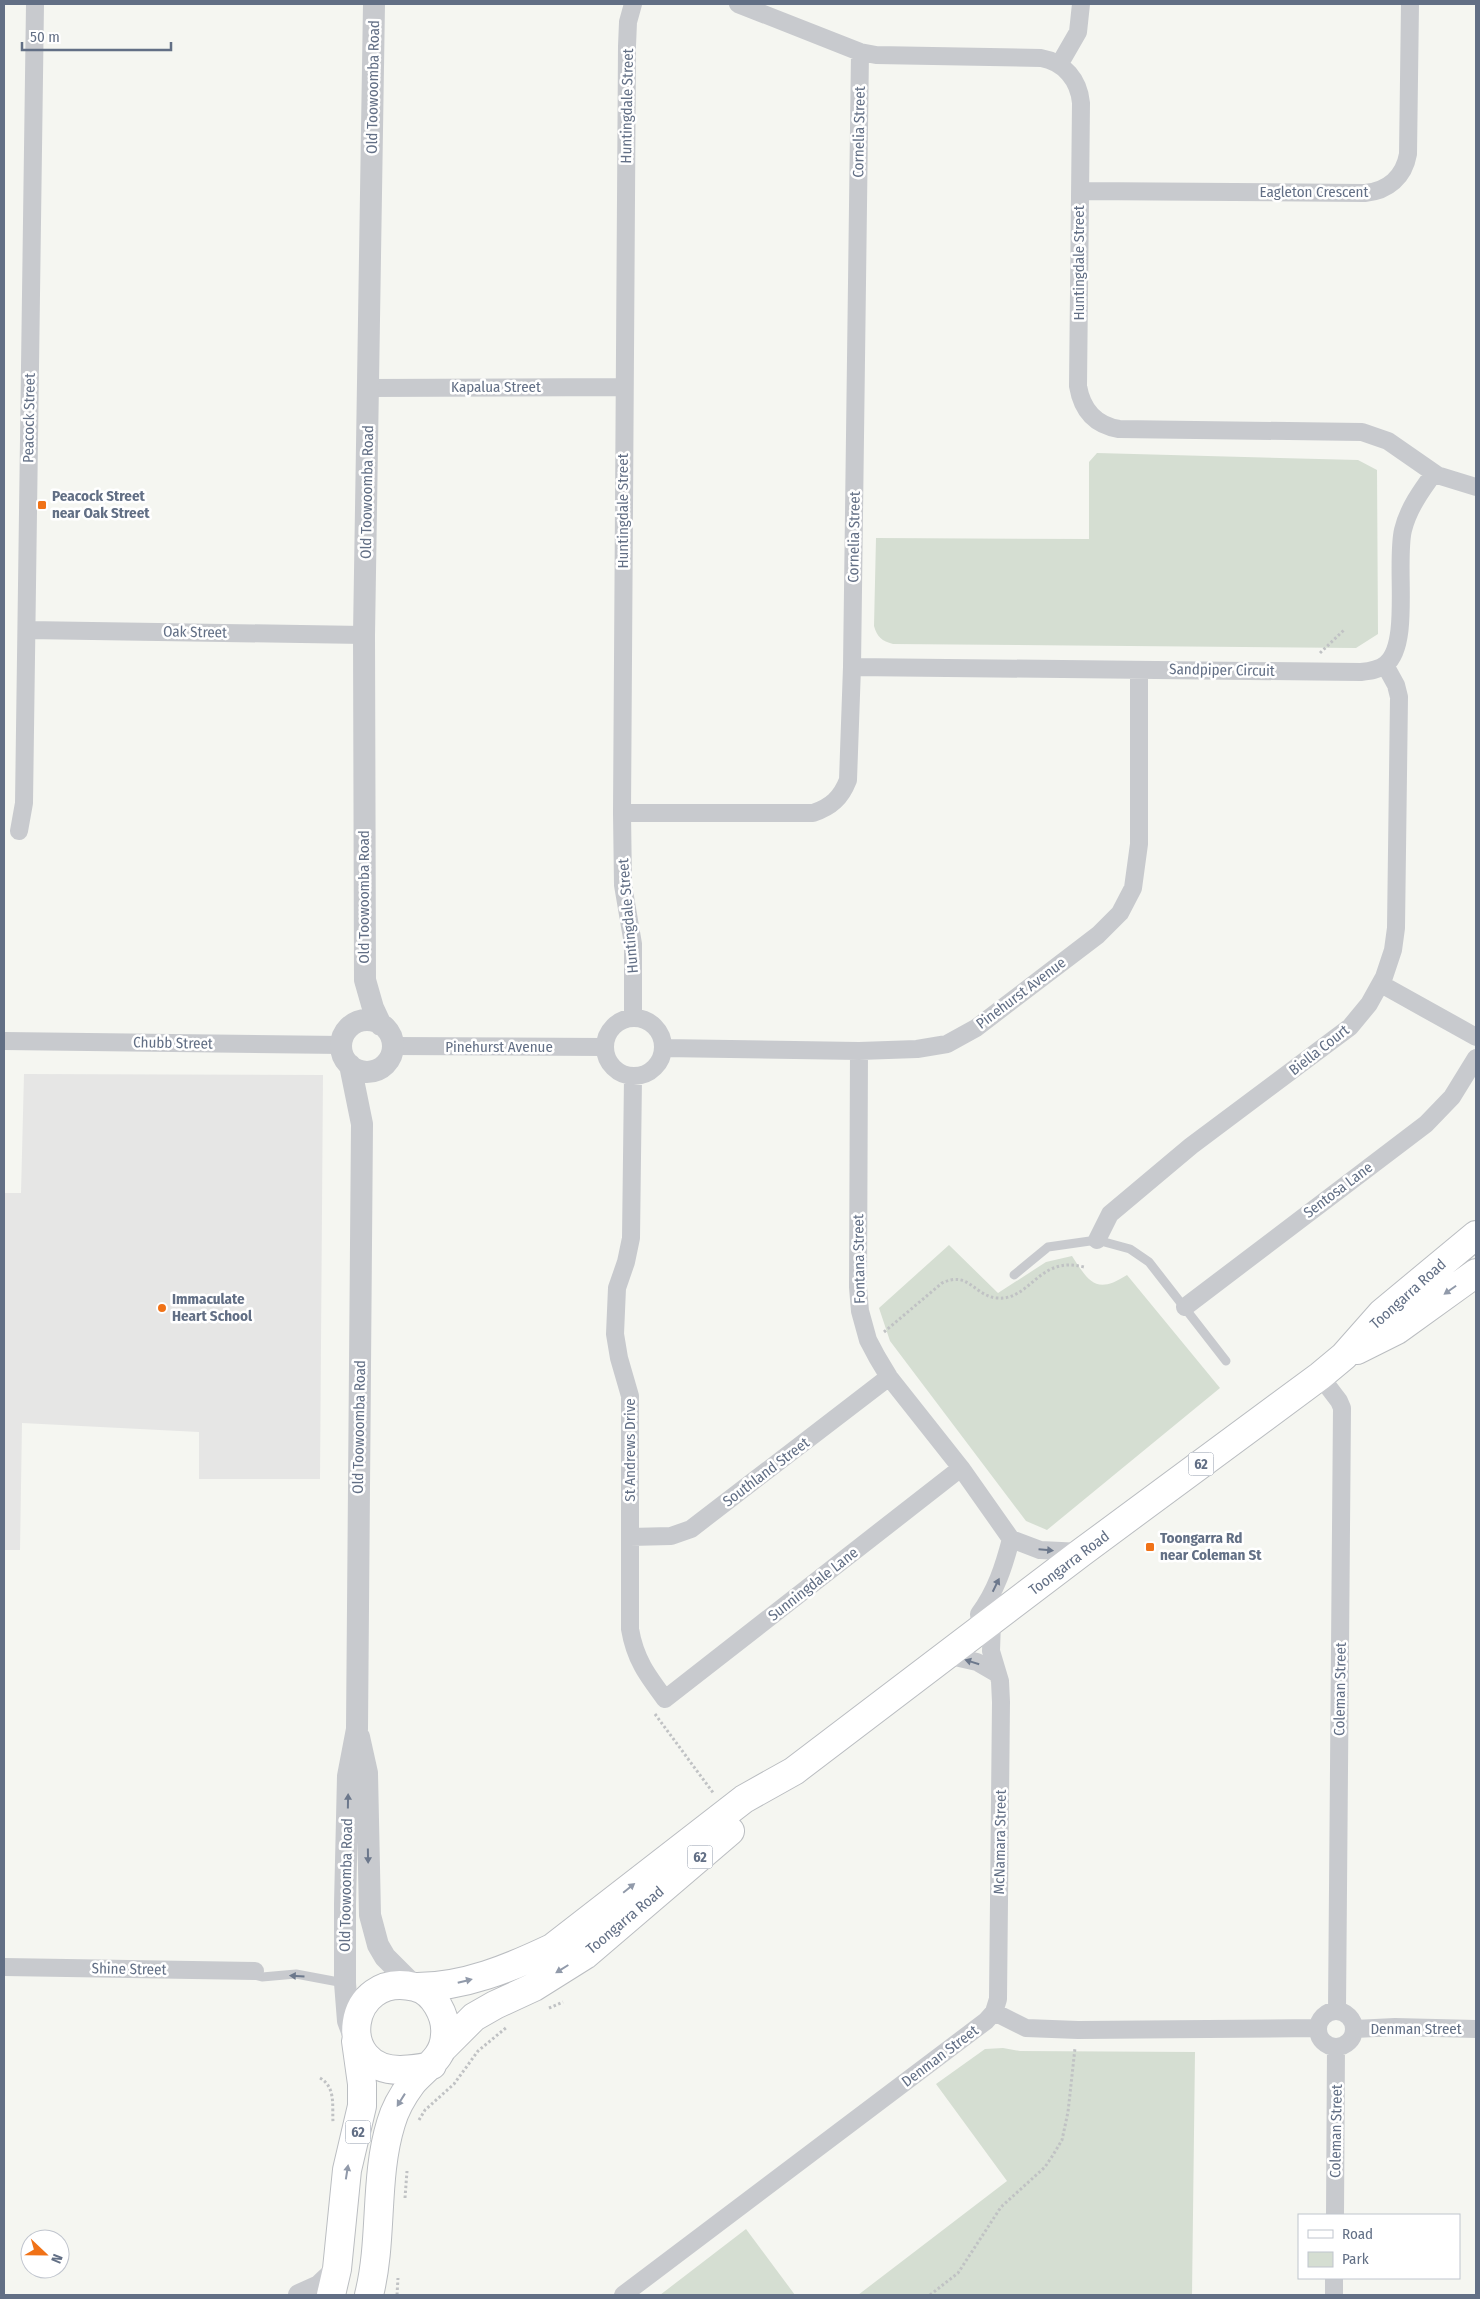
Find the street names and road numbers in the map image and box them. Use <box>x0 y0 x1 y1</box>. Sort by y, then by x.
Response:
street label: Old Toowoomba Road <box>363 20 383 154</box>
street label: Huntingdale Street <box>617 48 637 164</box>
street label: Cornelia Street <box>849 86 869 178</box>
street label: Eagleton Crescent <box>1260 183 1368 201</box>
street label: Huntingdale Street <box>1070 205 1088 321</box>
street label: Peacock Street <box>19 373 39 463</box>
street label: Kapalua Street <box>451 378 541 396</box>
street label: Old Toowoomba Road <box>357 425 377 559</box>
street label: Huntingdale Street <box>614 453 632 569</box>
street label: Cornelia Street <box>844 491 864 583</box>
street label: Oak Street <box>163 622 227 642</box>
street label: Sandpiper Circuit <box>1169 660 1275 680</box>
street label: Old Toowoomba Road <box>355 830 373 964</box>
street label: Huntingdale Street <box>614 858 642 974</box>
street label: Pinehurst Avenue <box>973 953 1069 1033</box>
street label: Biella Court <box>1285 1021 1353 1079</box>
street label: Chubb Street <box>133 1033 213 1053</box>
street label: Pinehurst Avenue <box>445 1038 553 1056</box>
street label: Sentosa Lane <box>1300 1158 1376 1222</box>
street label: Fontana Street <box>849 1214 869 1304</box>
street label: Toongarra Road <box>1366 1255 1450 1333</box>
street label: Old Toowoomba Road <box>349 1360 369 1494</box>
street label: St Andrews Drive <box>621 1398 639 1502</box>
street label: Southland Street <box>719 1434 813 1510</box>
road number: 62 <box>1188 1452 1214 1476</box>
street label: Toongarra Road <box>1025 1527 1113 1599</box>
street label: Sunningdale Lane <box>765 1543 861 1625</box>
street label: Coleman Street <box>1330 1642 1350 1736</box>
street label: McNamara Street <box>990 1789 1010 1895</box>
street label: Old Toowoomba Road <box>336 1818 356 1952</box>
road number: 62 <box>688 1845 712 1868</box>
street label: Toongarra Road <box>582 1882 668 1958</box>
street label: Shine Street <box>91 1959 167 1979</box>
street label: Denman Street <box>1370 2020 1462 2038</box>
street label: Denman Street <box>898 2021 982 2091</box>
street label: Coleman Street <box>1326 2084 1346 2178</box>
road number: 62 <box>346 2120 370 2144</box>

